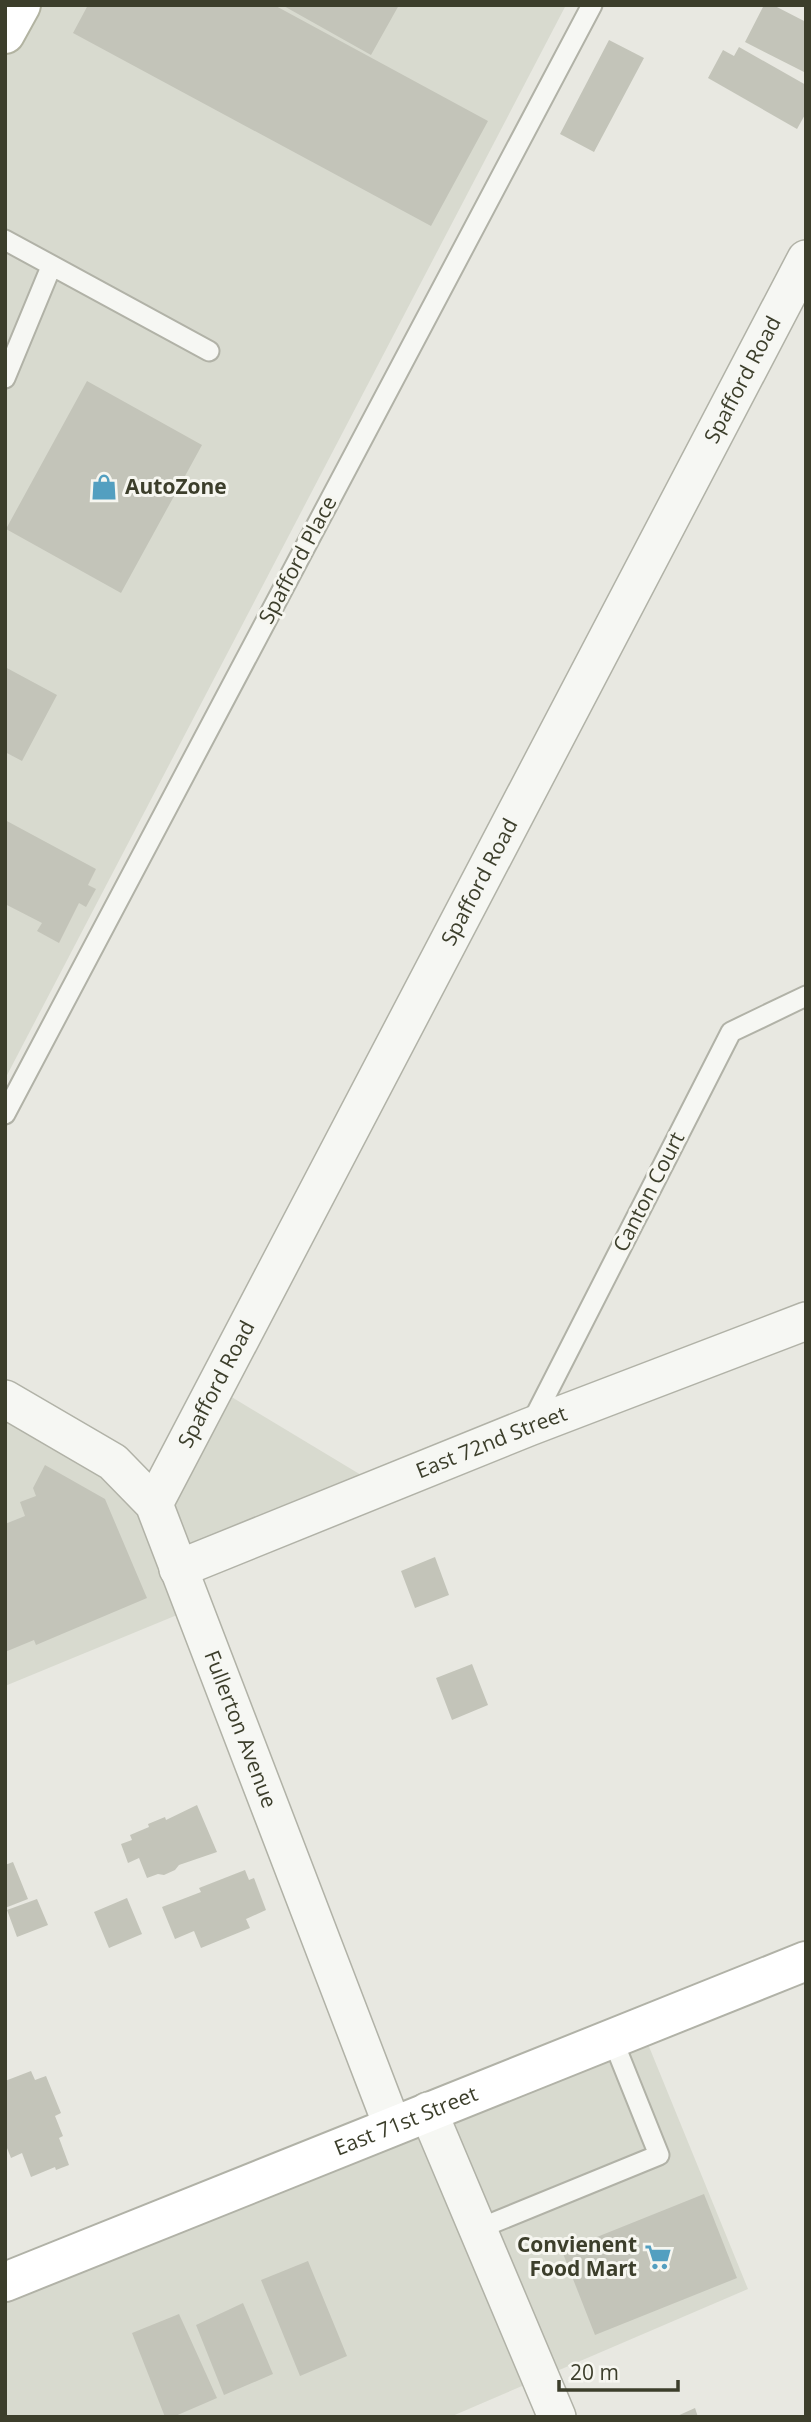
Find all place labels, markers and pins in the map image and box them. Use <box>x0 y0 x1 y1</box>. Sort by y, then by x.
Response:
shop icon: AutoZone <box>89 472 119 502</box>
place label: AutoZone <box>125 472 227 500</box>
place label: Convienent Food Mart <box>517 2230 637 2282</box>
supermarket icon: Convienent Food Mart <box>643 2242 673 2272</box>

